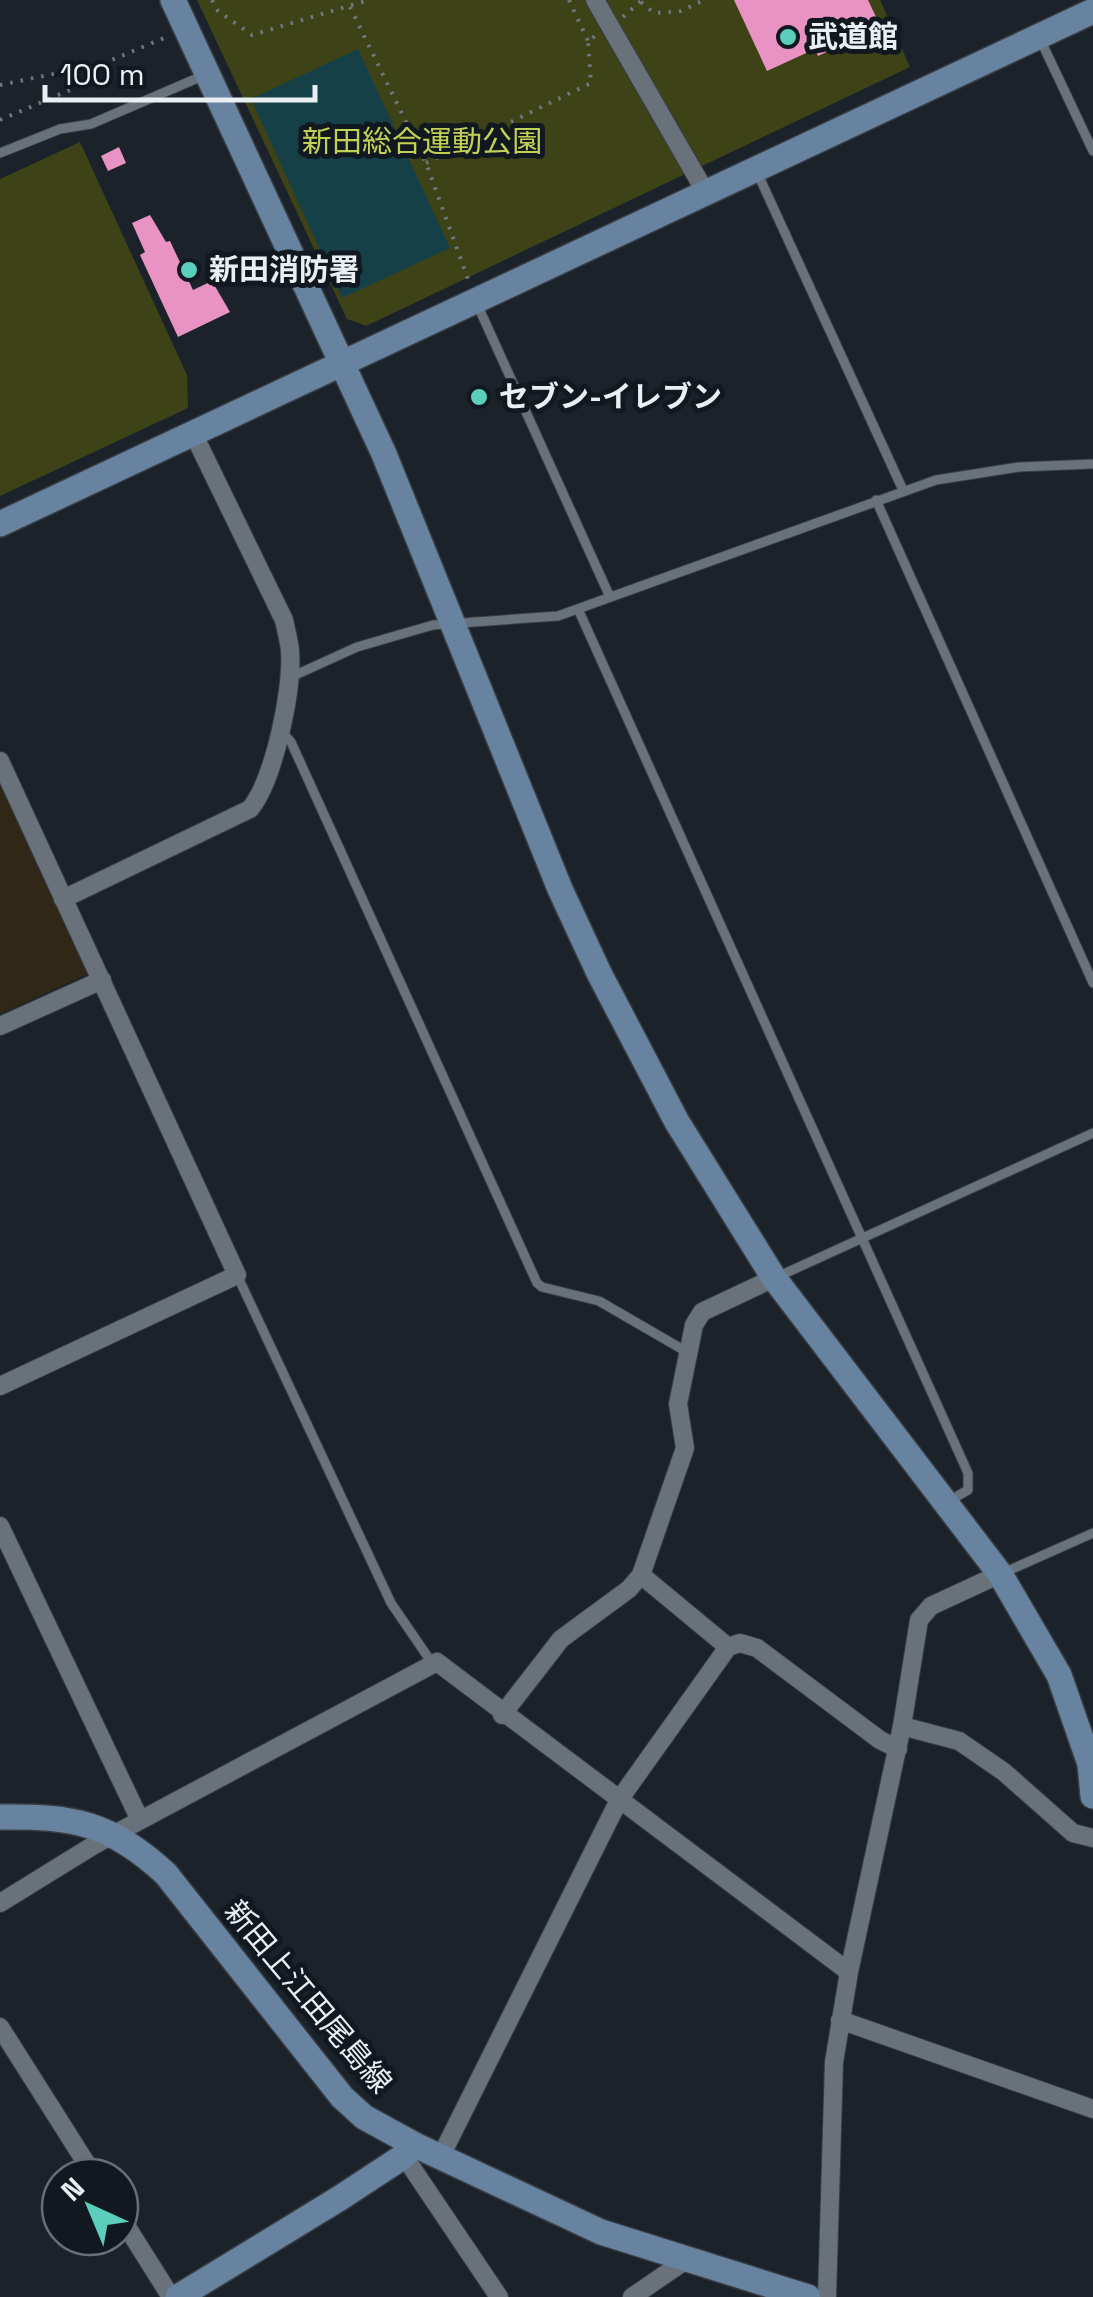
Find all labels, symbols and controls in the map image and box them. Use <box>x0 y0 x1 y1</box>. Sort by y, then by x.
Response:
place label: 武道館 <box>808 17 898 56</box>
marker: 武道館 <box>777 26 799 48</box>
scale bar <box>45 40 315 102</box>
text: 100 m <box>60 55 145 94</box>
park label: 新田総合運動公園 <box>302 122 542 161</box>
place label: 新田消防署 <box>209 250 359 289</box>
marker: 新田消防署 <box>178 259 200 281</box>
place label: セブン-イレブン <box>499 377 722 416</box>
marker: セブン-イレブン <box>468 386 490 408</box>
street label: 新田上江田尾島線 <box>216 1892 400 2101</box>
north arrow <box>40 2157 140 2257</box>
text: N <box>53 2170 92 2208</box>

